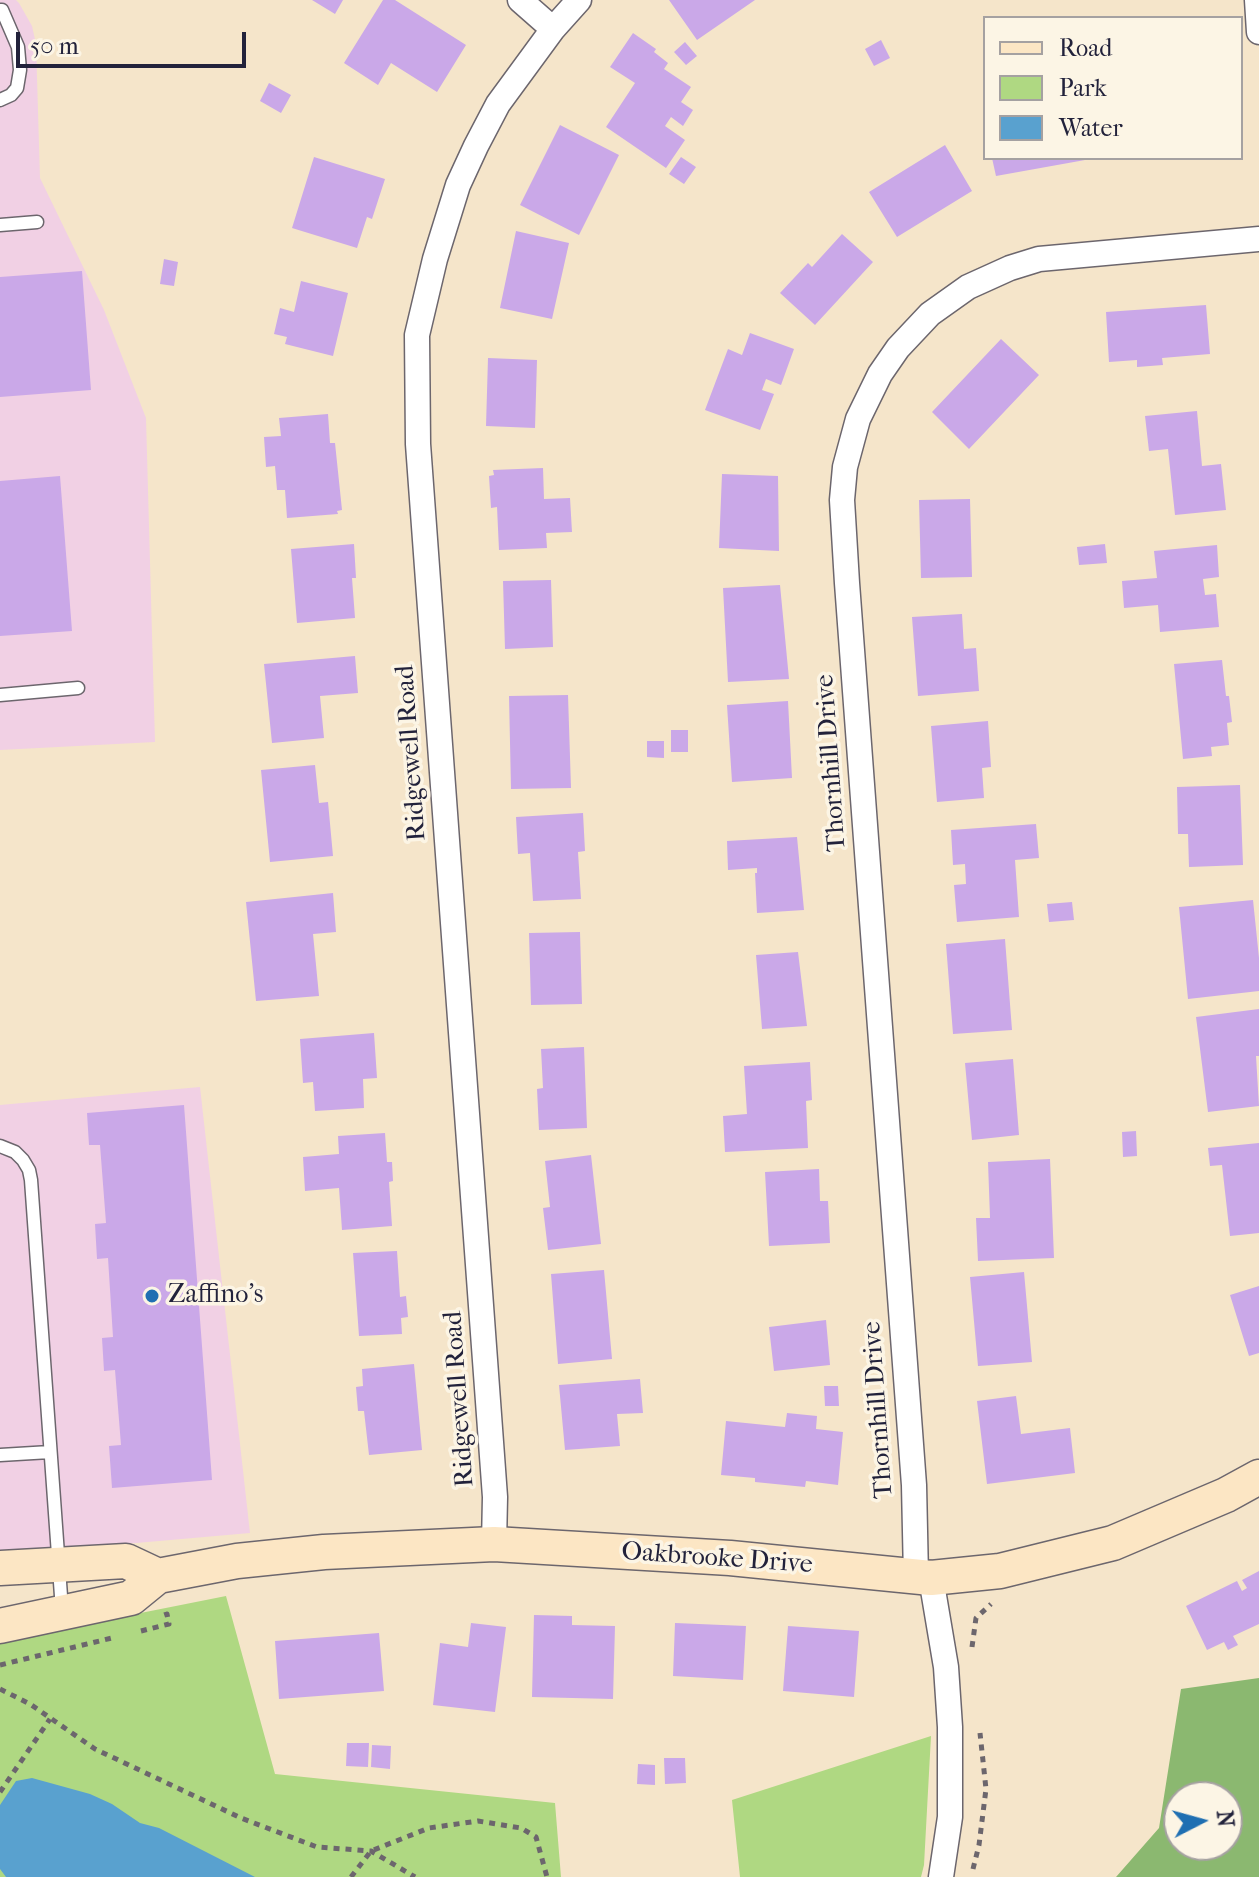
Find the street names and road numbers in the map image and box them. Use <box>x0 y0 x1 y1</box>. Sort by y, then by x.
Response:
street label: Ridgewell Road <box>390 664 434 842</box>
street label: Thornhill Drive <box>810 673 854 853</box>
street label: Ridgewell Road <box>438 1310 482 1488</box>
street label: Thornhill Drive <box>857 1320 901 1500</box>
street label: Oakbrooke Drive <box>620 1537 814 1581</box>

